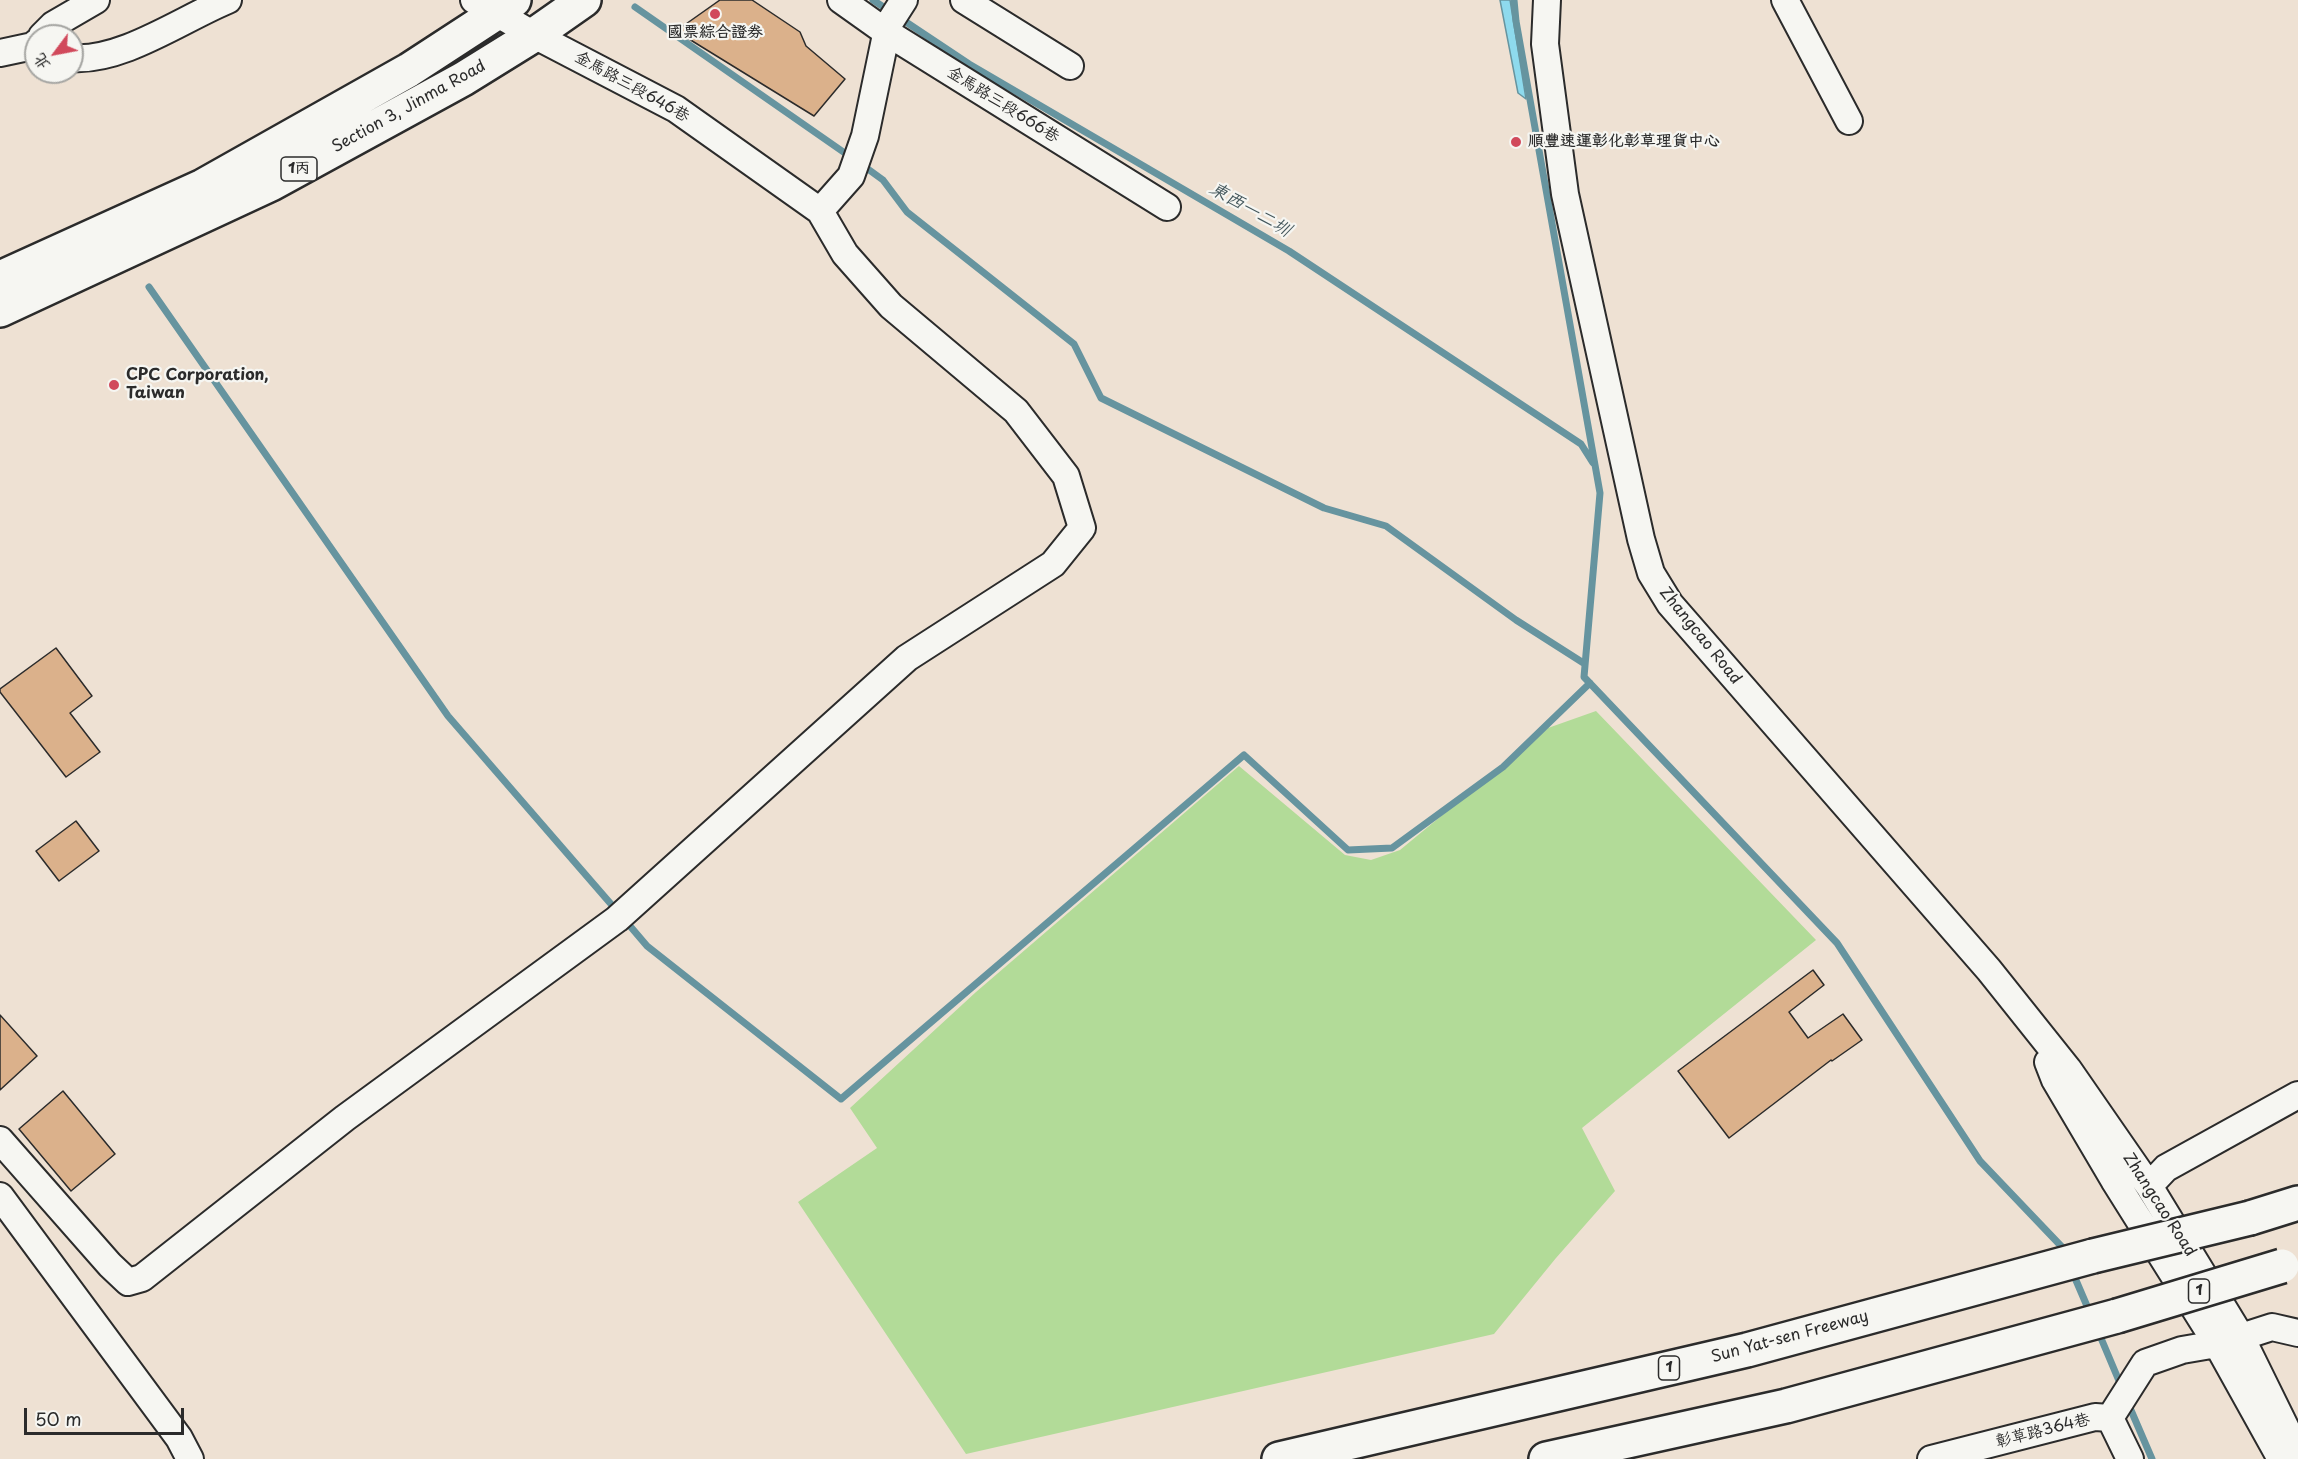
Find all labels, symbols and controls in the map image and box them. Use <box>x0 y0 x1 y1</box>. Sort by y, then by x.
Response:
marker: 國票綜合證券 <box>708 7 722 21</box>
place label: 國票綜合證券 <box>667 23 763 43</box>
north arrow <box>24 24 84 84</box>
street label: 金馬路三段646巷 <box>571 48 693 126</box>
text: 北 <box>26 49 55 76</box>
street label: Section 3, Jinma Road <box>329 57 489 157</box>
street label: 金馬路三段666巷 <box>943 63 1063 147</box>
place label: 順豐速運彰化彰草理貨中心 <box>1528 132 1720 152</box>
marker: 順豐速運彰化彰草理貨中心 <box>1509 135 1523 149</box>
road number: 1丙 <box>281 157 317 181</box>
water label: 東西一二圳 <box>1206 178 1294 242</box>
place label: CPC Corporation, Taiwan <box>126 366 268 404</box>
marker: CPC Corporation, Taiwan <box>107 378 121 392</box>
street label: Zhangcao Road <box>1655 584 1745 688</box>
street label: Zhangcao Road <box>2118 1150 2200 1260</box>
road number: 1 <box>2188 1279 2210 1303</box>
street label: Sun Yat-sen Freeway <box>1709 1307 1871 1367</box>
road number: 1 <box>1658 1356 1680 1380</box>
scale bar <box>27 1396 188 1434</box>
text: 50 m <box>35 1405 82 1432</box>
street label: 彰草路364巷 <box>1994 1410 2092 1452</box>

